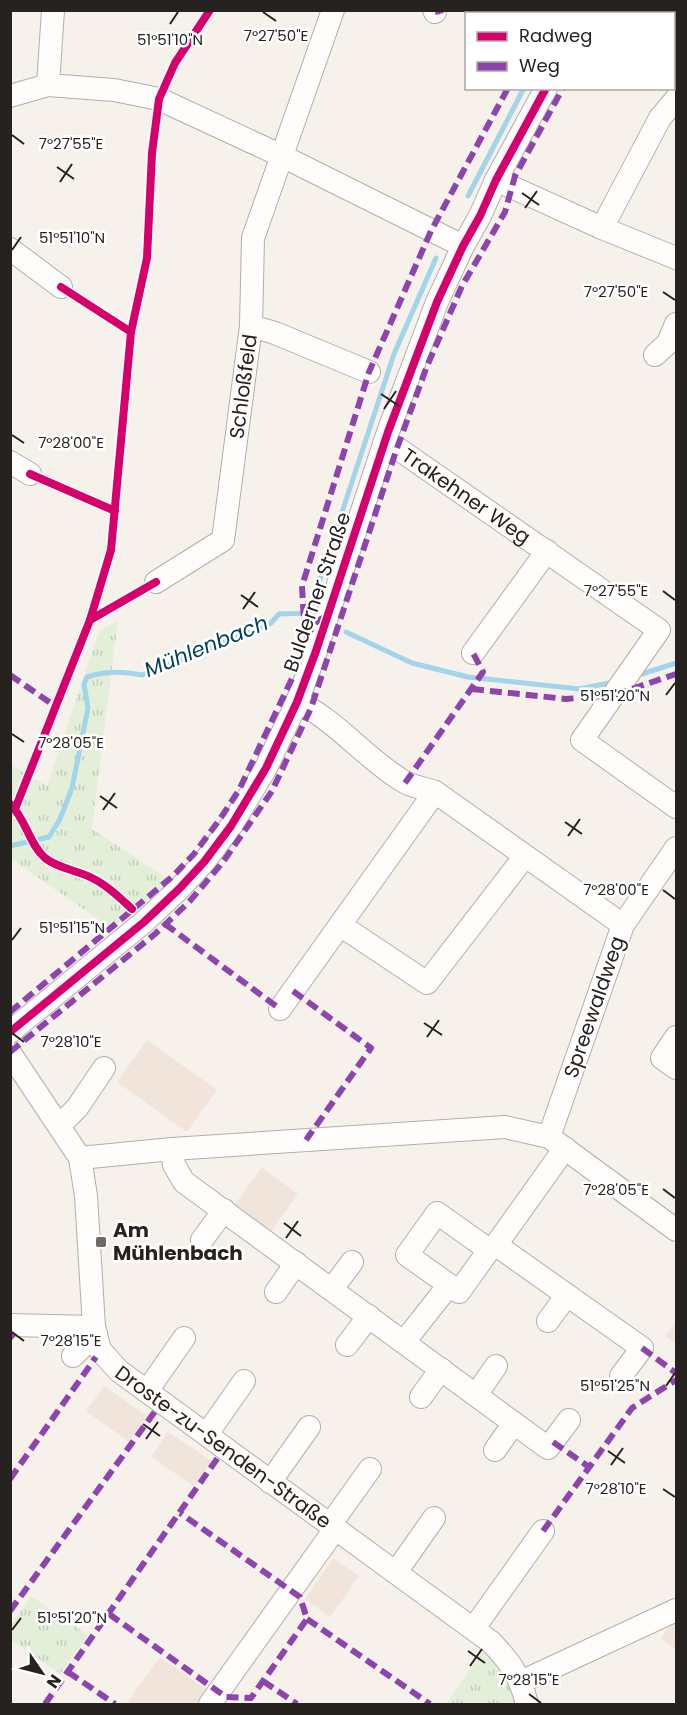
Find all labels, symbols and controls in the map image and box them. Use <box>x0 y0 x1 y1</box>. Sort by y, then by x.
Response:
legend <box>465 12 675 90</box>
text: Radweg <box>519 23 592 48</box>
text: 7°27'50"E <box>244 25 308 46</box>
text: 51°51'10"N <box>137 29 203 50</box>
text: Weg <box>519 53 560 78</box>
text: 7°27'55"E <box>39 133 103 154</box>
text: 51°51'10"N <box>39 227 105 248</box>
text: 7°27'50"E <box>584 281 648 302</box>
street label: Schloßfeld <box>222 332 264 441</box>
text: 7°28'00"E <box>38 432 104 453</box>
street label: Trakehner Weg <box>396 442 536 551</box>
street label: Bulderner Straße <box>277 508 357 676</box>
text: 7°27'55"E <box>584 580 648 601</box>
water label: Mühlenbach <box>140 608 272 684</box>
text: 51°51'20"N <box>580 685 650 706</box>
text: 7°28'05"E <box>38 732 104 753</box>
text: 7°28'00"E <box>583 879 649 900</box>
text: 51°51'15"N <box>39 917 105 938</box>
street label: Spreewaldweg <box>557 932 631 1082</box>
text: 7°28'10"E <box>40 1031 102 1052</box>
text: 7°28'05"E <box>583 1179 649 1200</box>
place label: Am Mühlenbach <box>113 1216 243 1267</box>
marker: Am Mühlenbach <box>94 1235 108 1249</box>
text: 7°28'15"E <box>40 1330 102 1351</box>
street label: Droste-zu-Senden-Straße <box>109 1359 337 1535</box>
text: 51°51'25"N <box>580 1375 650 1396</box>
text: 7°28'10"E <box>585 1478 647 1499</box>
text: 51°51'20"N <box>37 1607 107 1628</box>
north arrow <box>12 1643 72 1703</box>
text: 7°28'15"E <box>498 1669 560 1690</box>
text: N <box>41 1670 67 1693</box>

